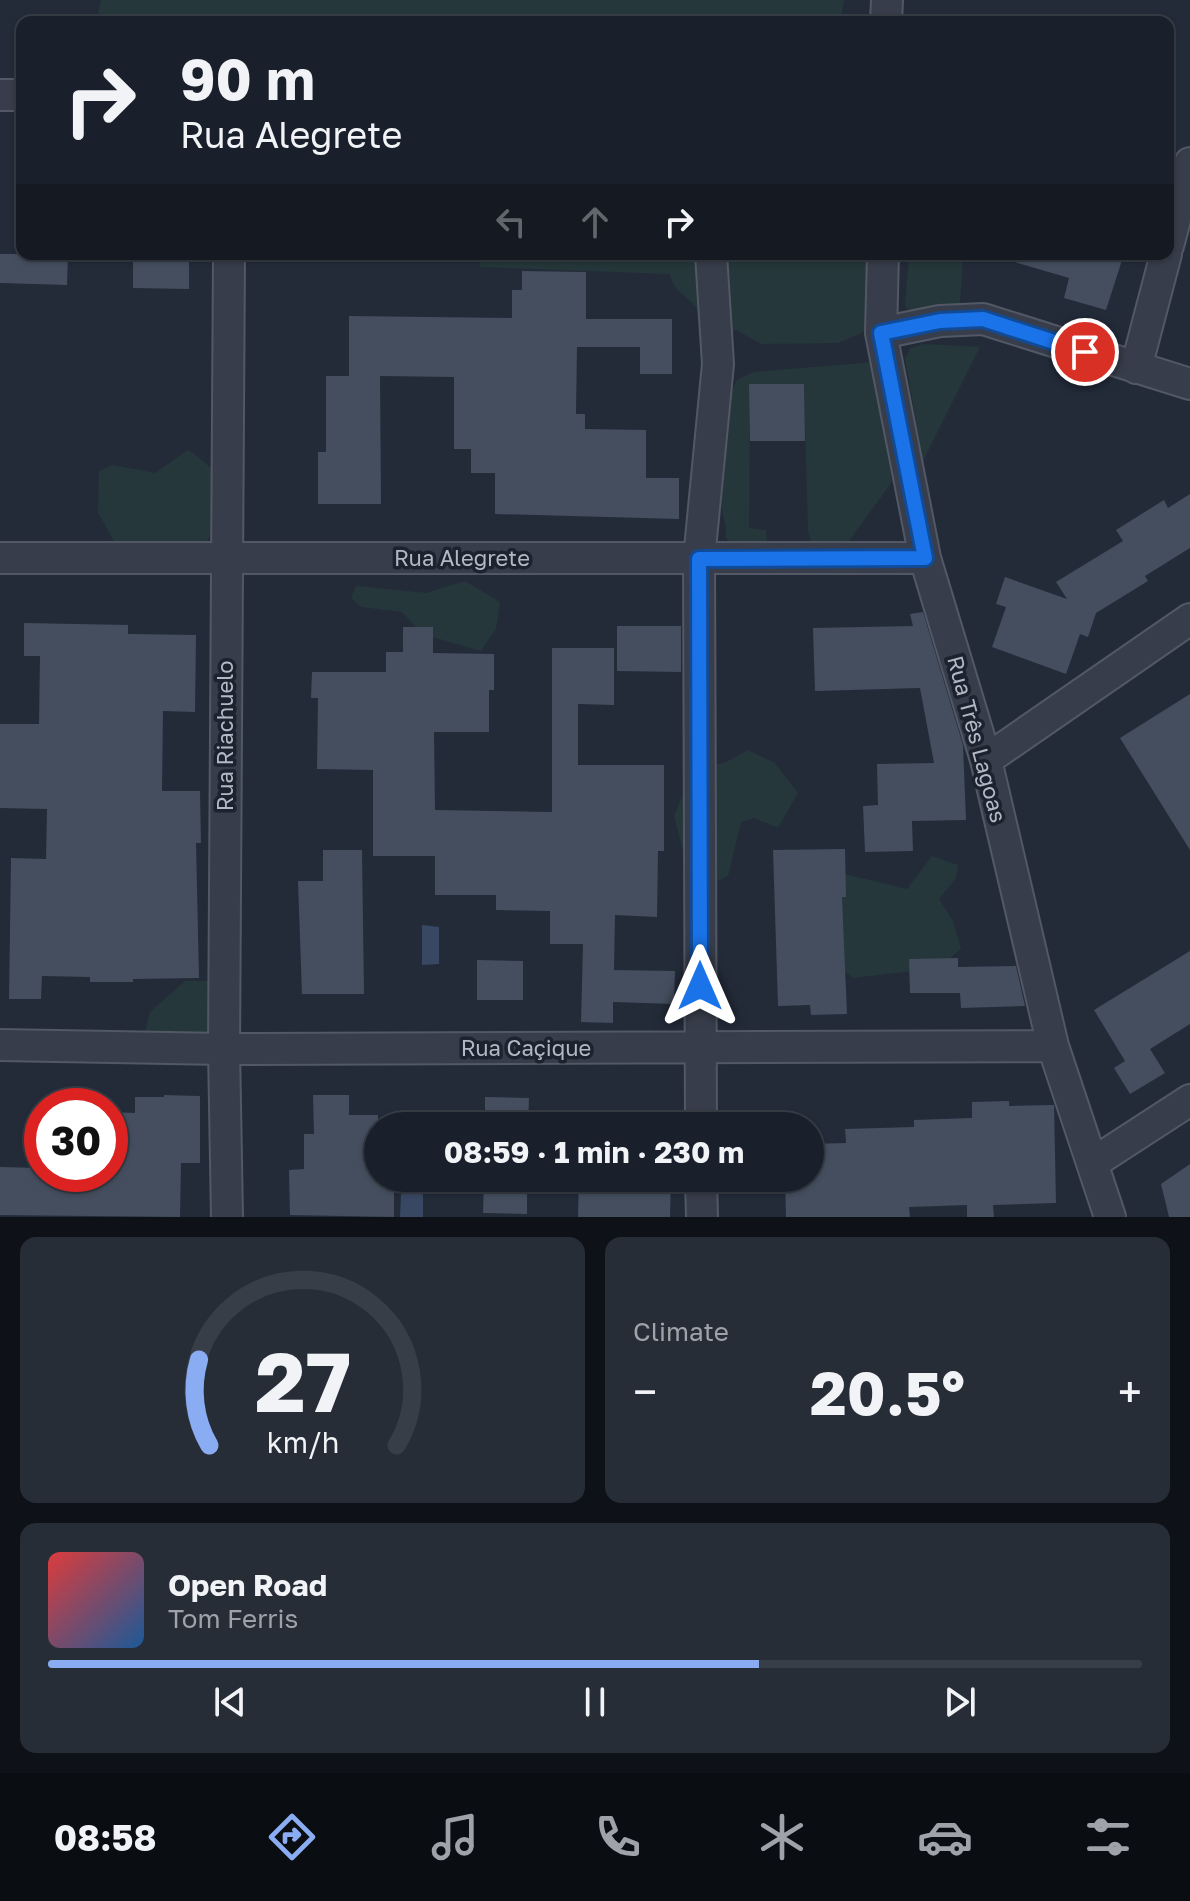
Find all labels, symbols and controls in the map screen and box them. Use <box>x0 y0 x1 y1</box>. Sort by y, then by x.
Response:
text: 90 m <box>180 45 315 112</box>
icon: right <box>48 48 152 152</box>
text: Rua Alegrete <box>180 113 402 156</box>
icon: left <box>489 200 533 244</box>
icon: ahead <box>573 200 617 244</box>
icon: right <box>657 200 701 244</box>
pin <box>1051 318 1119 386</box>
icon: arrive <box>1063 330 1107 374</box>
street label: Rua Alegrete <box>394 544 530 571</box>
street label: Rua Três Lagoas <box>942 652 1013 825</box>
street label: Rua Riachuelo <box>211 661 238 811</box>
position arrow <box>658 944 742 1028</box>
street label: Rua Caçique <box>461 1034 591 1061</box>
speed limit sign: 30 <box>24 1088 128 1192</box>
text: 08:59 · 1 min · 230 m <box>444 1134 744 1170</box>
text: Climate <box>633 1316 729 1347</box>
text: 27 <box>254 1330 351 1430</box>
text: 20.5° <box>810 1356 965 1428</box>
text: − <box>633 1365 657 1418</box>
text: + <box>1118 1365 1142 1418</box>
text: km/h <box>266 1425 339 1459</box>
text: Open Road <box>168 1567 327 1603</box>
text: Tom Ferris <box>168 1603 298 1634</box>
icon: previous <box>208 1680 252 1724</box>
icon: pause <box>573 1680 617 1724</box>
icon: next <box>938 1680 982 1724</box>
icon: directions <box>264 1809 320 1865</box>
icon: music <box>427 1809 483 1865</box>
icon: phone <box>590 1809 646 1865</box>
icon: climate <box>754 1809 810 1865</box>
icon: car <box>917 1809 973 1865</box>
icon: filters <box>1080 1809 1136 1865</box>
text: 08:58 <box>54 1816 157 1859</box>

